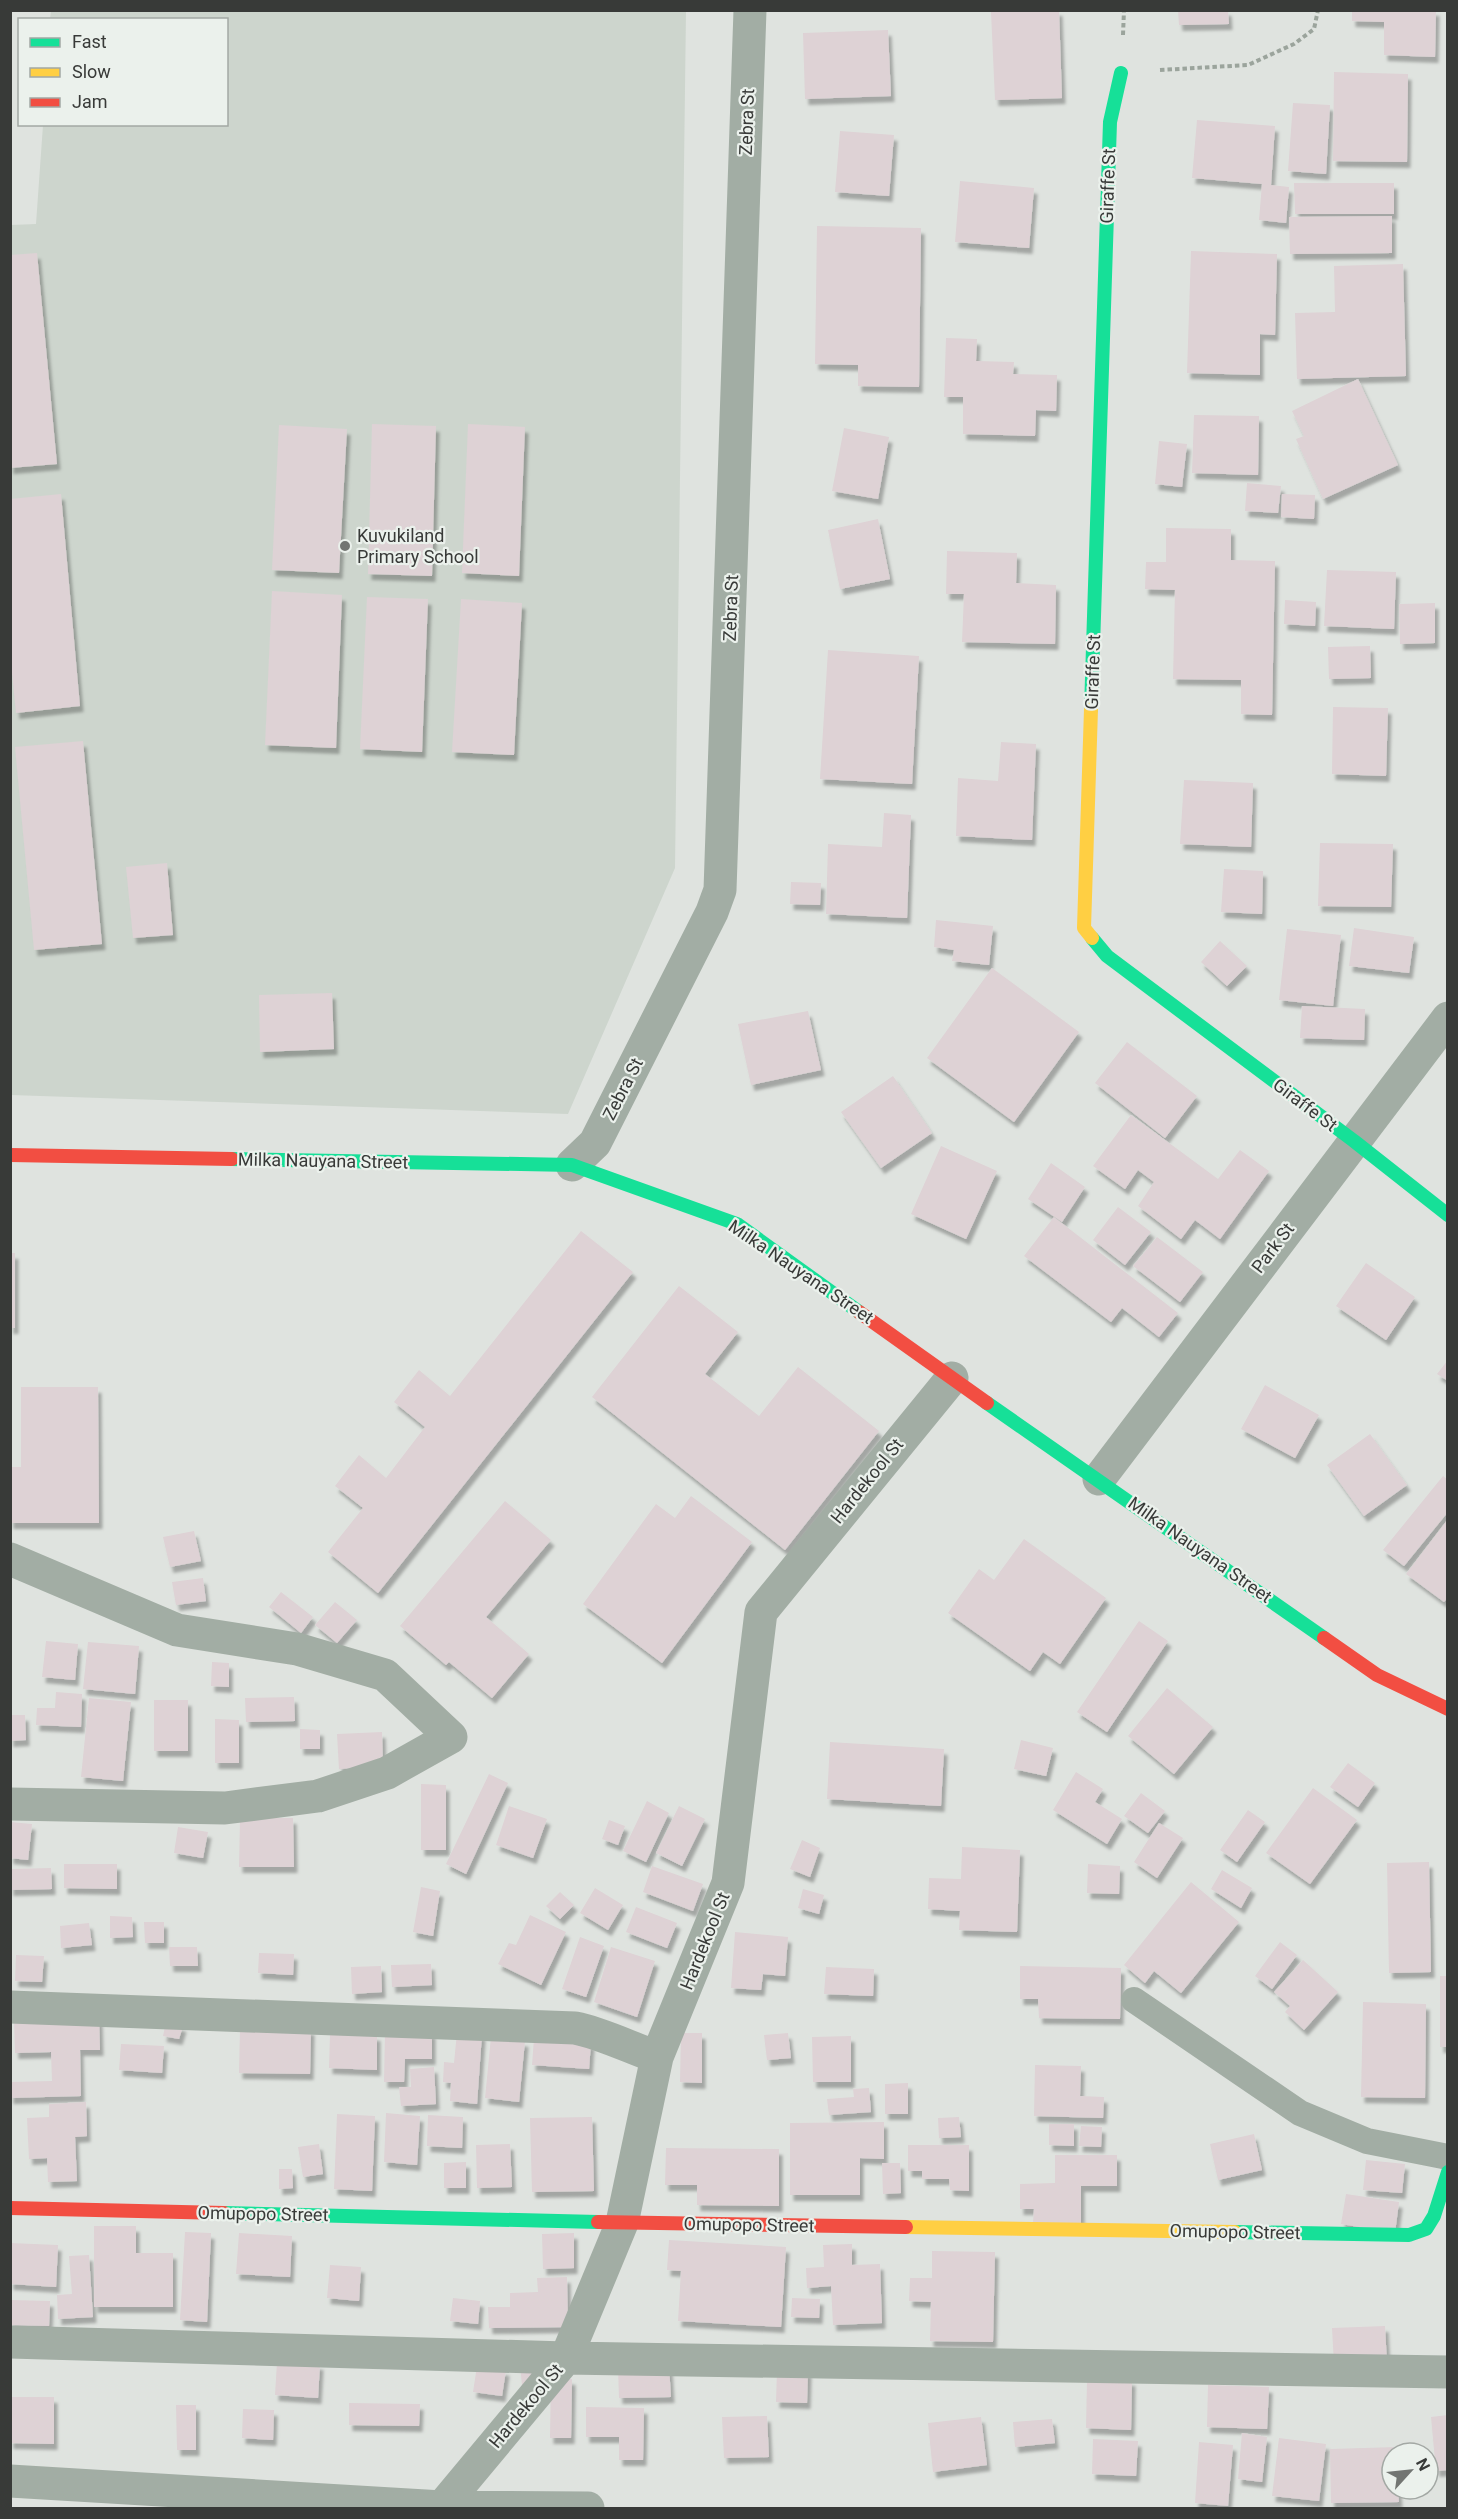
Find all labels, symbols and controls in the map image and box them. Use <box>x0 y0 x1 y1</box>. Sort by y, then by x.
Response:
legend <box>18 18 228 126</box>
text: Fast <box>72 31 107 52</box>
text: Slow <box>72 61 111 82</box>
street label: Zebra St <box>735 88 758 156</box>
text: Jam <box>72 91 108 112</box>
street label: Giraffe St <box>1096 148 1119 224</box>
place label: Kuvukiland Primary School <box>357 525 479 567</box>
marker: Kuvukiland Primary School <box>338 539 352 553</box>
street label: Zebra St <box>719 574 742 642</box>
street label: Giraffe St <box>1081 634 1104 710</box>
street label: Zebra St <box>598 1054 647 1123</box>
street label: Giraffe St <box>1269 1074 1342 1136</box>
street label: Milka Nauyana Street <box>238 1149 408 1172</box>
street label: Milka Nauyana Street <box>725 1215 878 1328</box>
street label: Park St <box>1247 1218 1298 1277</box>
street label: Hardekool St <box>826 1434 907 1527</box>
street label: Milka Nauyana Street <box>1125 1492 1276 1607</box>
street label: Hardekool St <box>675 1889 734 1993</box>
street label: Omupopo Street <box>197 2202 329 2225</box>
street label: Omupopo Street <box>683 2213 815 2236</box>
street label: Omupopo Street <box>1169 2220 1301 2243</box>
street label: Hardekool St <box>484 2359 567 2452</box>
north arrow <box>1380 2441 1440 2501</box>
text: N <box>1412 2455 1434 2474</box>

